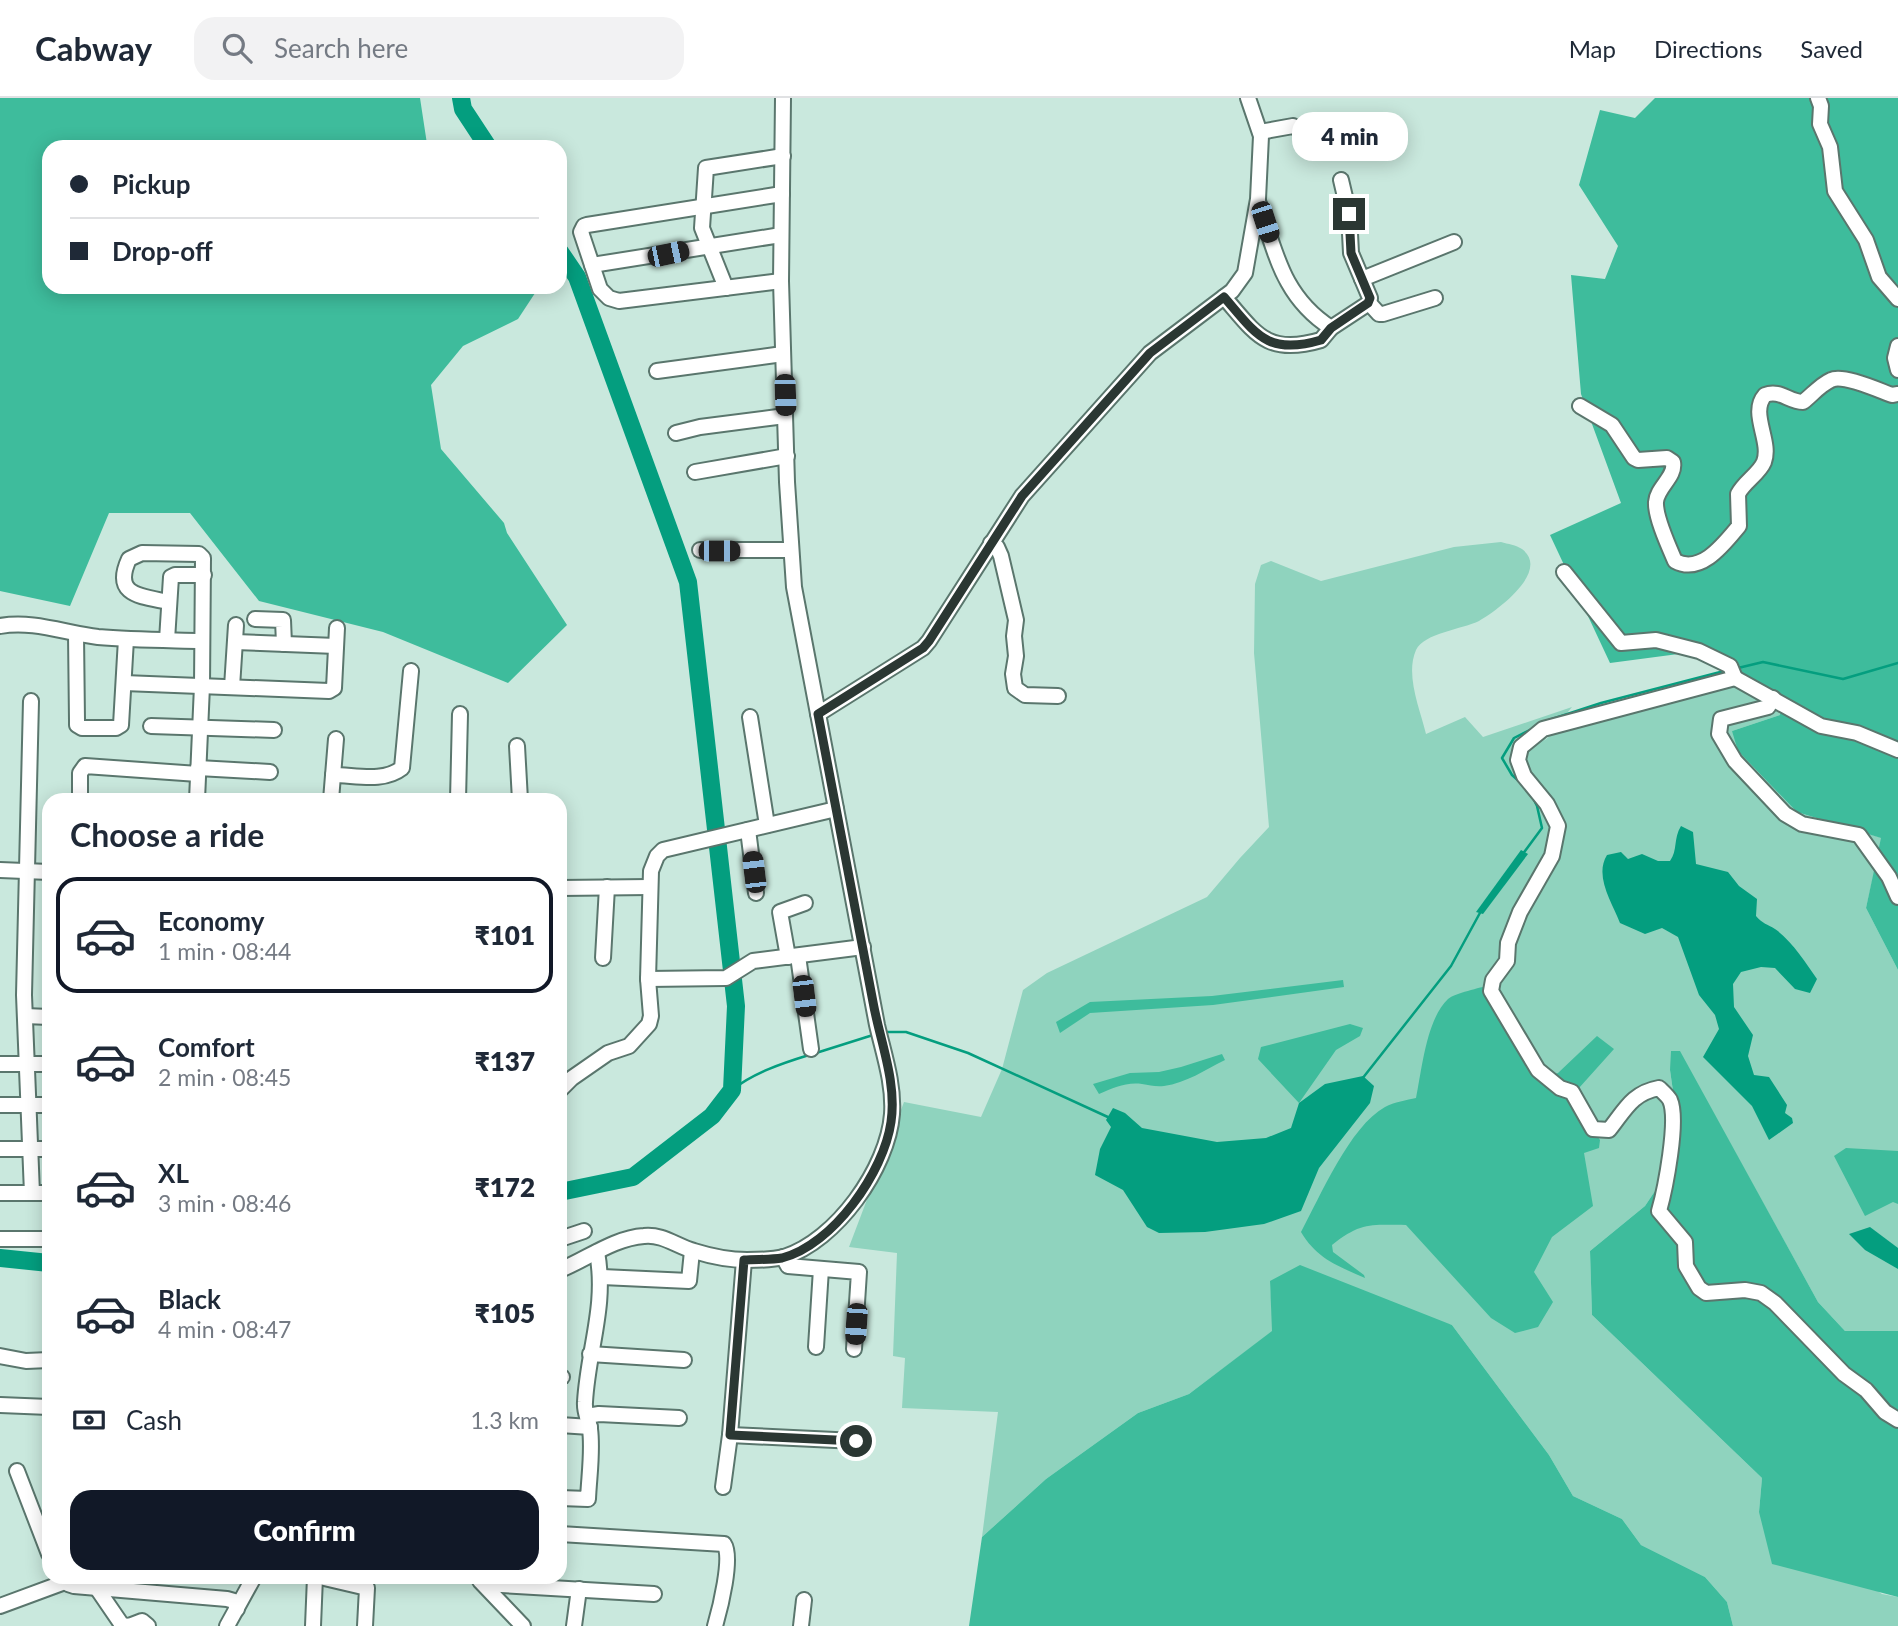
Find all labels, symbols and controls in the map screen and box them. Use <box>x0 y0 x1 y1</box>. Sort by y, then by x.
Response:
search box <box>194 17 684 80</box>
text: Cabway <box>35 28 152 68</box>
icon: search <box>218 29 256 67</box>
text: Search here <box>274 32 408 64</box>
text: Map <box>1569 34 1616 63</box>
text: Directions <box>1654 34 1762 63</box>
text: Saved <box>1800 34 1863 63</box>
callout: 4 min <box>1291 113 1407 162</box>
text: 4 min <box>1321 122 1379 150</box>
text: Pickup <box>112 168 191 200</box>
route end <box>1333 198 1365 230</box>
car <box>1249 199 1282 245</box>
text: Drop-off <box>112 235 213 267</box>
car <box>646 239 691 269</box>
car <box>774 374 797 416</box>
car <box>699 541 741 562</box>
text: Choose a ride <box>70 815 264 854</box>
car <box>742 850 767 894</box>
icon: car <box>74 904 137 967</box>
text: Economy <box>158 905 264 937</box>
text: ₹101 <box>475 919 535 951</box>
text: 1 min · 08:44 <box>158 937 291 965</box>
car <box>792 974 817 1018</box>
icon: car <box>74 1030 137 1093</box>
text: Comfort <box>158 1031 255 1063</box>
text: ₹137 <box>475 1045 535 1077</box>
text: 2 min · 08:45 <box>158 1063 291 1091</box>
icon: car <box>74 1156 137 1219</box>
text: XL <box>158 1157 189 1189</box>
text: ₹172 <box>475 1171 535 1203</box>
text: 3 min · 08:46 <box>158 1189 291 1217</box>
icon: car <box>74 1282 137 1345</box>
text: Black <box>158 1283 221 1315</box>
text: ₹105 <box>475 1297 535 1329</box>
car <box>845 1302 868 1346</box>
text: 4 min · 08:47 <box>158 1315 291 1343</box>
icon: cash <box>70 1401 108 1439</box>
text: Cash <box>126 1404 182 1436</box>
text: 1.3 km <box>470 1406 539 1434</box>
route start <box>840 1425 872 1457</box>
button: Confirm <box>70 1490 539 1570</box>

